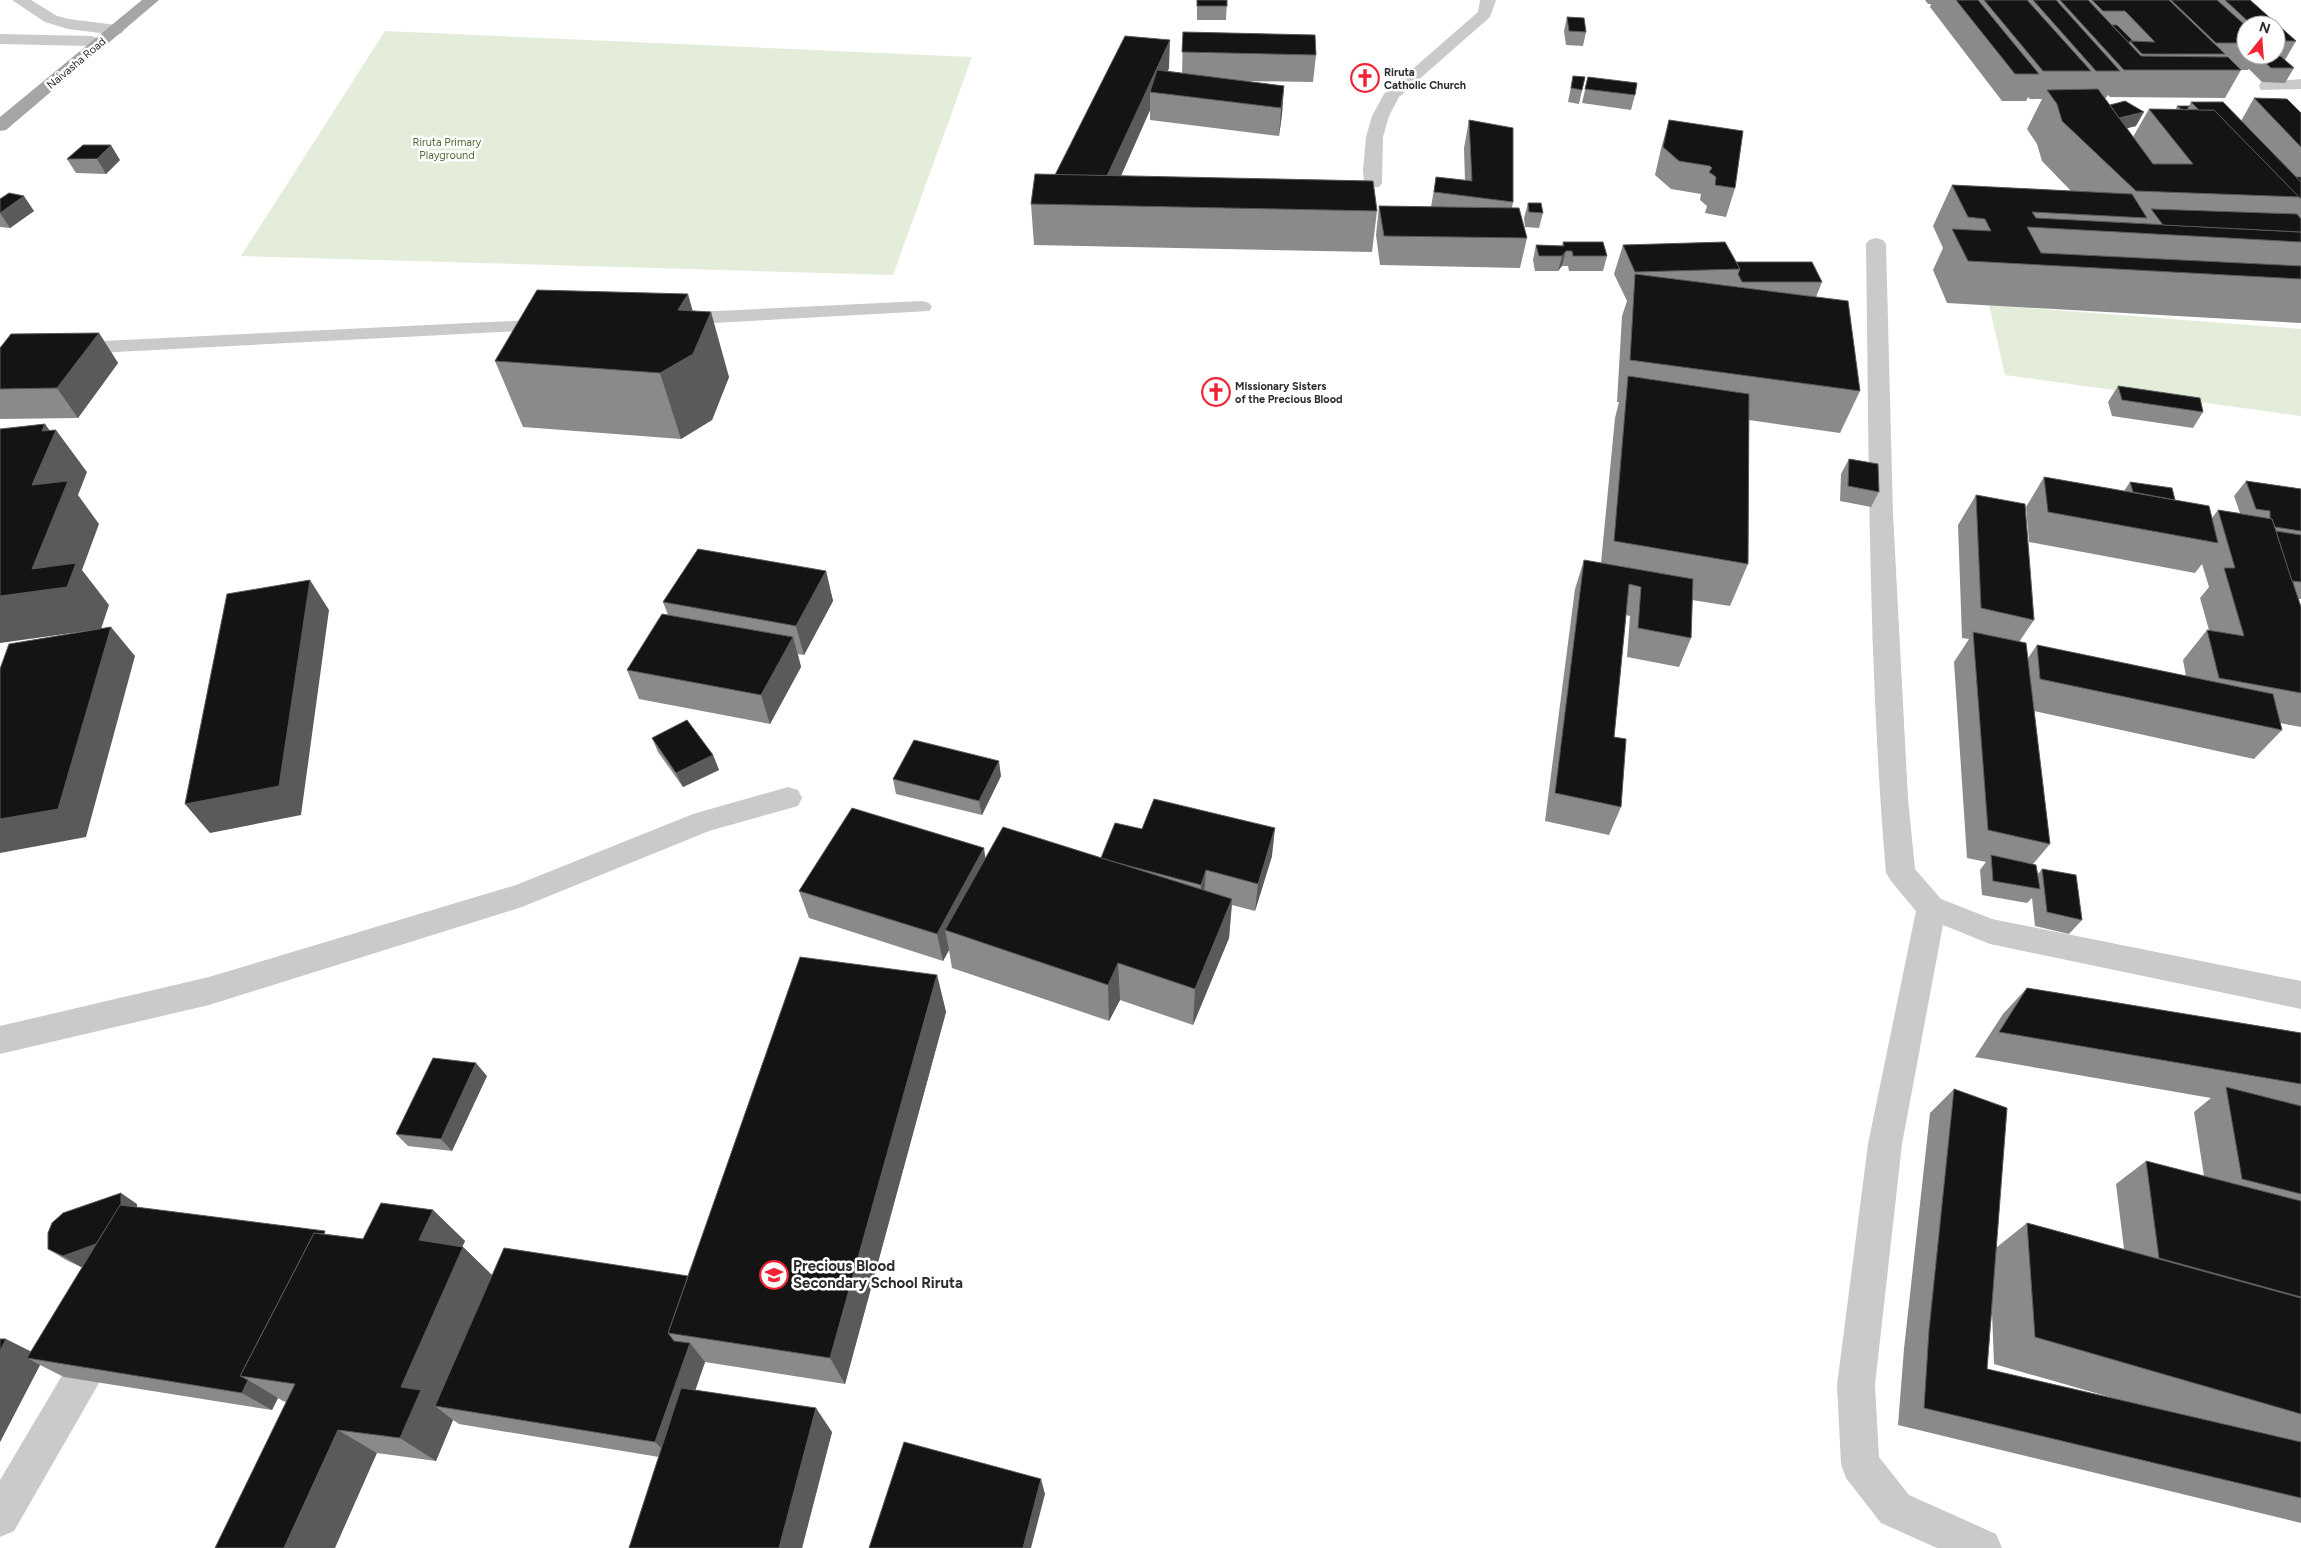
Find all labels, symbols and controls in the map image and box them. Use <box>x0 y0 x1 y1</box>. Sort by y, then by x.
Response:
north arrow <box>2236 15 2286 65</box>
text: N <box>2257 18 2272 38</box>
street label: Naivasha Road <box>44 35 108 92</box>
church icon: Riruta Catholic Church <box>1350 63 1380 93</box>
place label: Riruta Catholic Church <box>1384 66 1466 92</box>
park label: Riruta Primary Playground <box>413 136 482 162</box>
church icon: Missionary Sisters of the Precious Blood <box>1201 377 1231 407</box>
place label: Missionary Sisters of the Precious Blood <box>1235 380 1343 406</box>
place label: Precious Blood Secondary School Riruta <box>793 1257 963 1292</box>
school or university icon: Precious Blood Secondary School Riruta <box>759 1260 789 1290</box>

